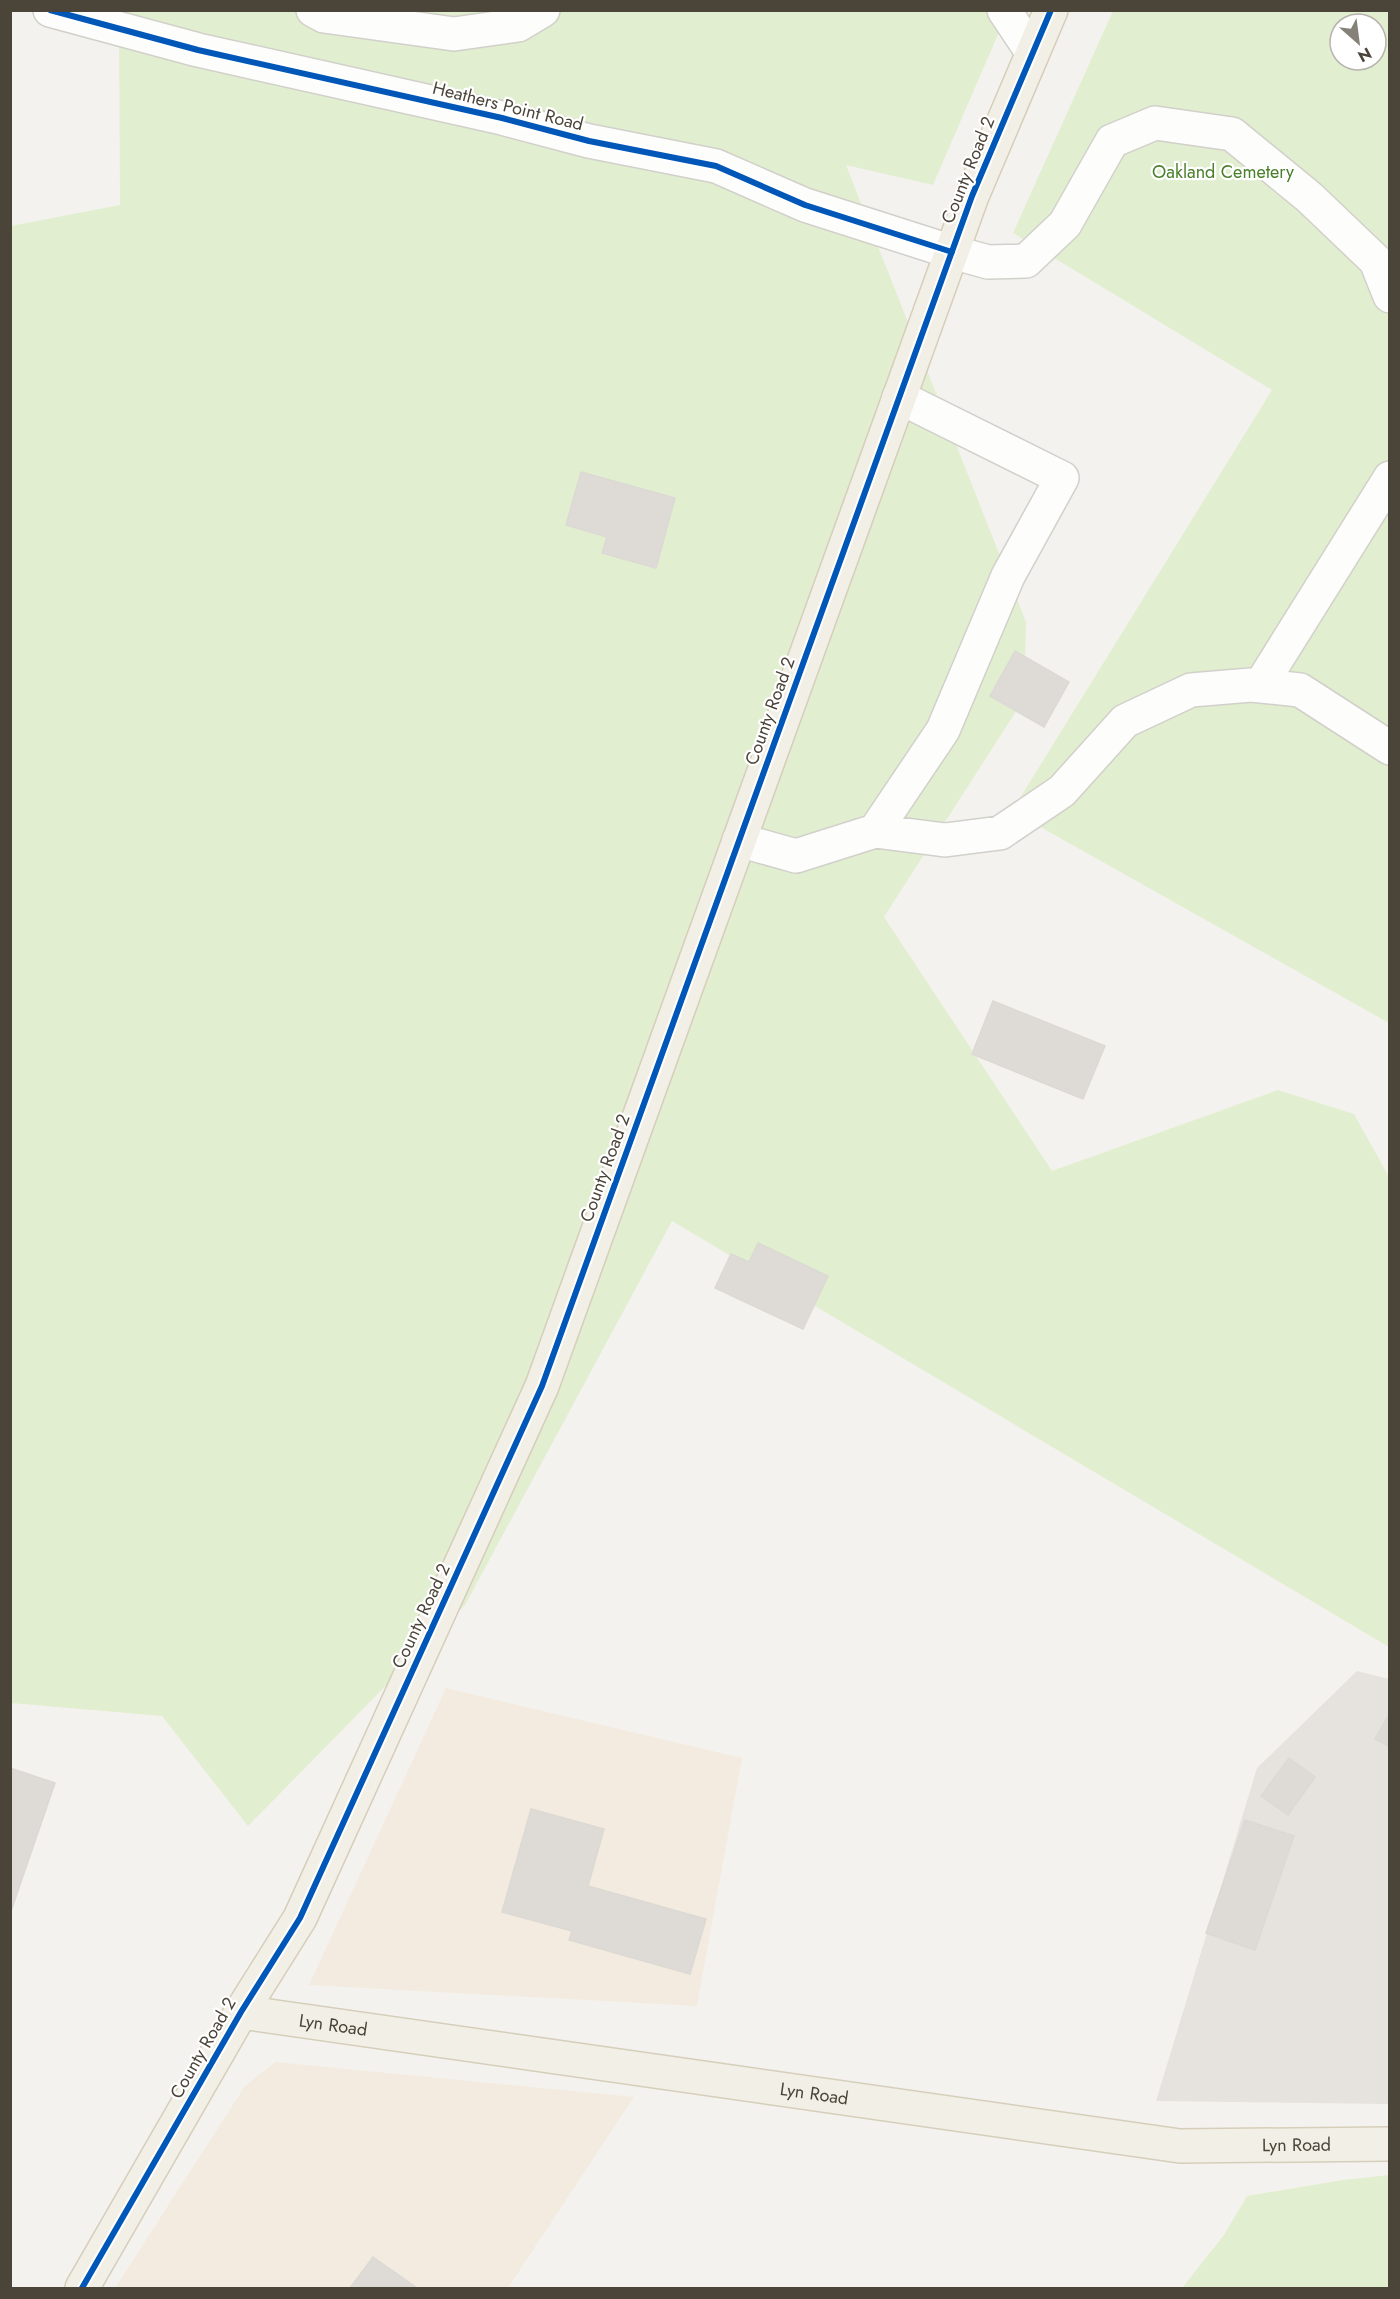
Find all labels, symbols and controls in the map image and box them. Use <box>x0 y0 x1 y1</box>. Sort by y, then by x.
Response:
north arrow <box>1328 12 1388 72</box>
text: N <box>1354 42 1376 68</box>
street label: Heathers Point Road <box>430 75 586 137</box>
street label: County Road 2 <box>935 113 1001 227</box>
park label: Oakland Cemetery <box>1152 159 1294 185</box>
street label: County Road 2 <box>738 653 802 769</box>
street label: County Road 2 <box>573 1110 637 1226</box>
street label: County Road 2 <box>385 1559 457 1673</box>
street label: County Road 2 <box>163 1992 243 2104</box>
street label: Lyn Road <box>297 2007 369 2043</box>
street label: Lyn Road <box>778 2076 850 2112</box>
street label: Lyn Road <box>1262 2132 1331 2158</box>

